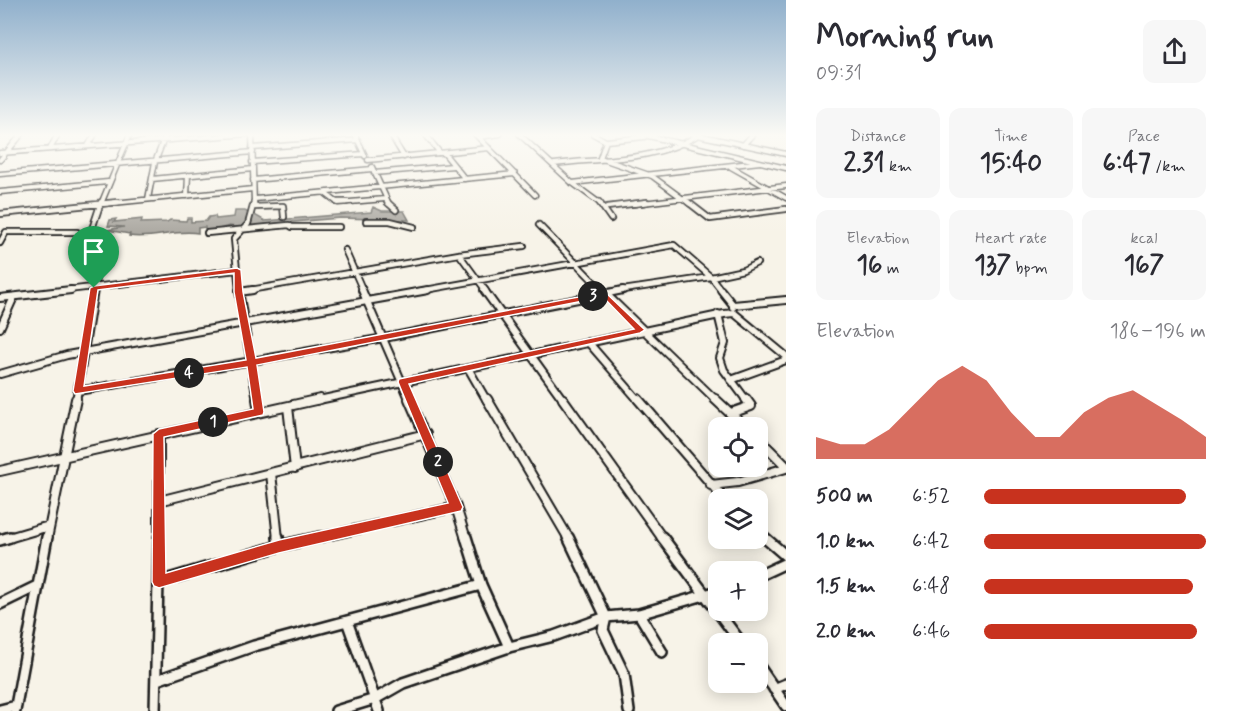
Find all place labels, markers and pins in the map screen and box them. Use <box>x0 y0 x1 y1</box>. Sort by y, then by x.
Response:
pin <box>68 226 119 288</box>
pin: 3 <box>578 281 608 311</box>
pin: 4 <box>174 358 204 388</box>
pin: 1 <box>198 407 228 437</box>
pin: 2 <box>423 447 453 477</box>

